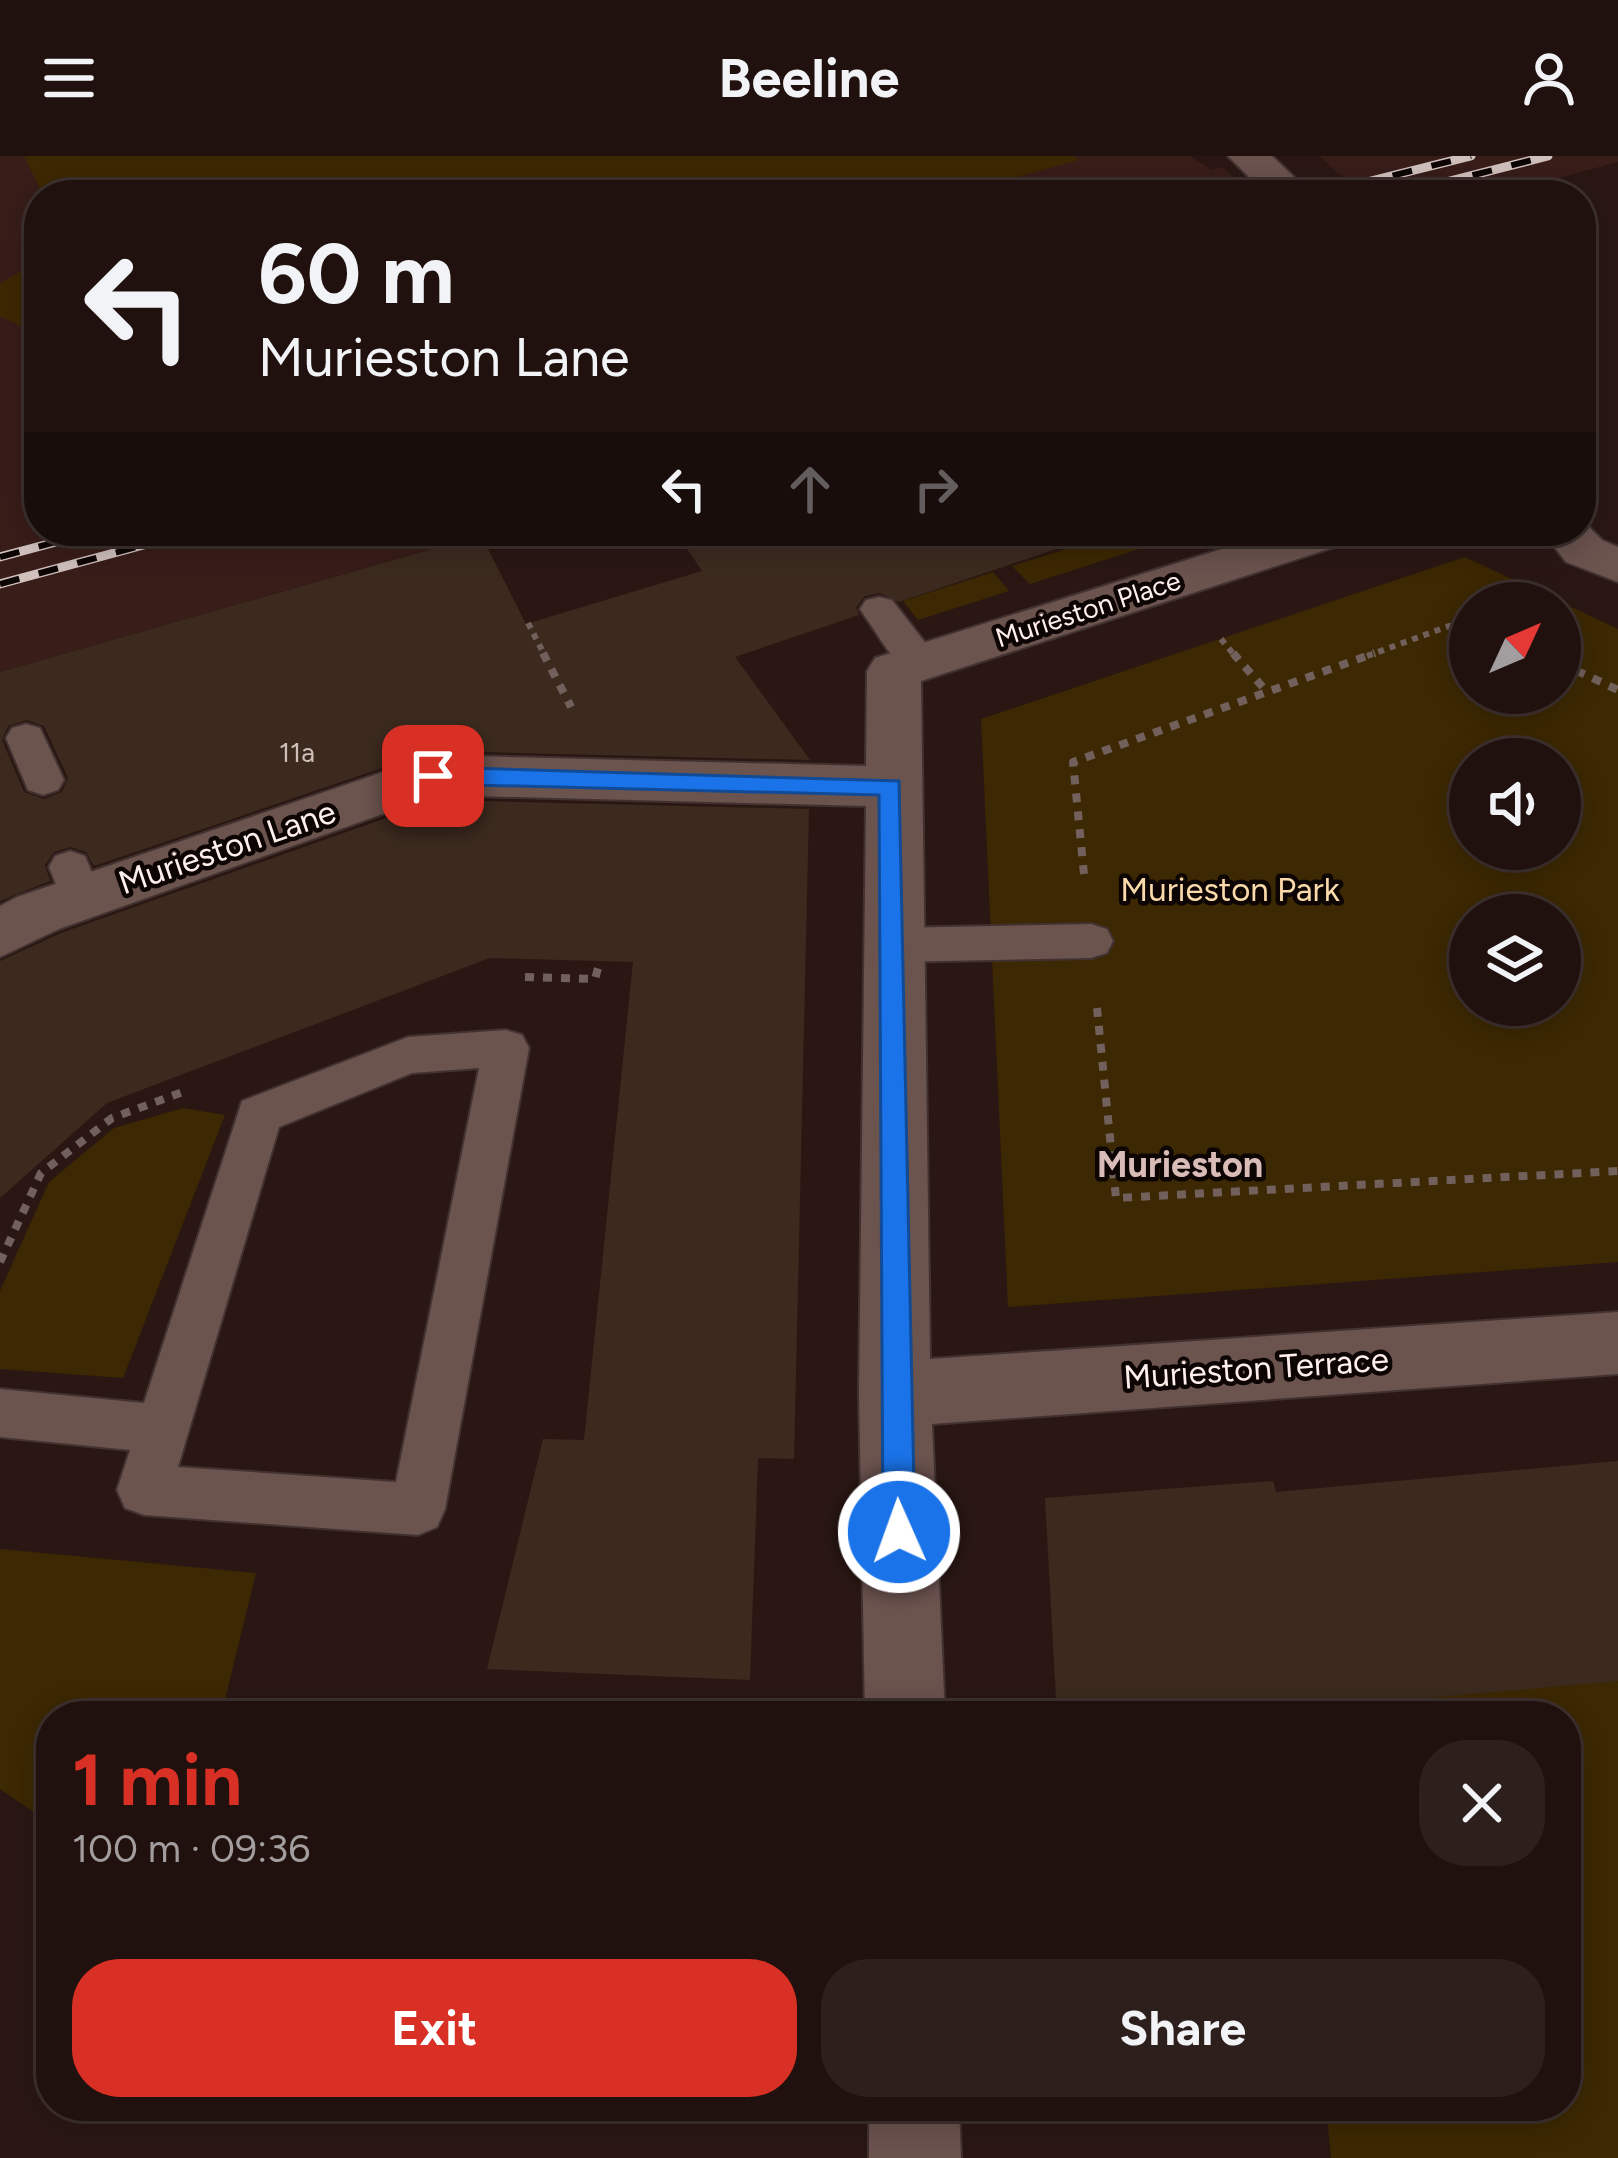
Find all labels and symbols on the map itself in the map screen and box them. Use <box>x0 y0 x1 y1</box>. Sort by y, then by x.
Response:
street label: Murieston Place <box>991 564 1185 654</box>
north arrow <box>1449 582 1581 714</box>
pin <box>382 725 484 827</box>
house number: 11a <box>279 736 315 769</box>
street label: Murieston Lane <box>113 792 341 902</box>
park label: Murieston Park <box>1120 870 1340 909</box>
district label: Murieston <box>1097 1143 1263 1186</box>
street label: Murieston Terrace <box>1122 1339 1390 1397</box>
position arrow <box>836 1469 962 1595</box>

